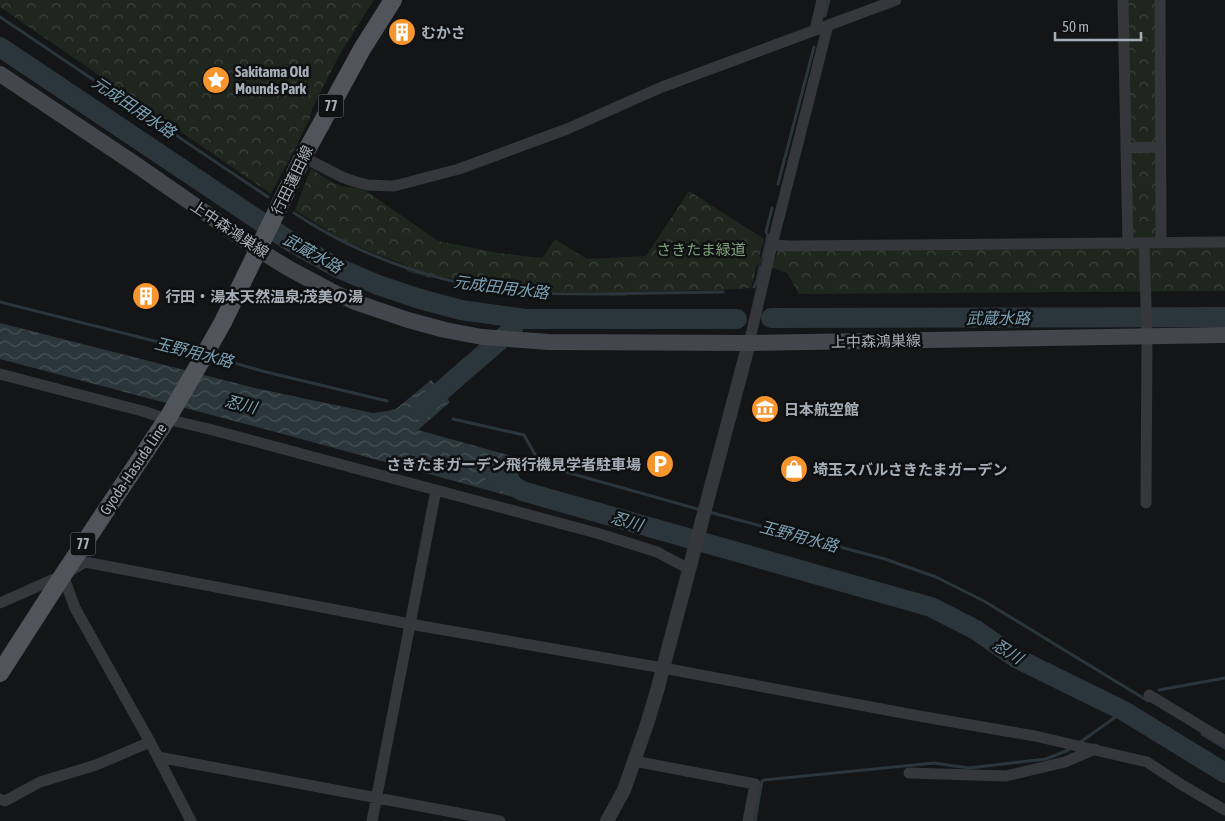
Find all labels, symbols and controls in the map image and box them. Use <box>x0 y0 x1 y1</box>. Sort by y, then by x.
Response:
scale bar <box>1055 10 1141 42</box>
building icon: むかさ <box>387 17 417 47</box>
text: 50 m <box>1062 18 1089 35</box>
place label: むかさ <box>421 24 466 41</box>
place label: Sakitama Old Mounds Park <box>235 63 309 97</box>
place icon: Sakitama Old Mounds Park <box>201 65 231 95</box>
water label: 元成田用水路 <box>89 73 180 142</box>
road number: 77 <box>318 94 344 118</box>
street label: 行田蓮田線 <box>268 143 316 217</box>
street label: 上中森鴻巣線 <box>188 197 272 261</box>
water label: 武蔵水路 <box>281 230 347 277</box>
park label: さきたま緑道 <box>656 241 746 258</box>
water label: 元成田用水路 <box>452 272 552 302</box>
building icon: 行田・湯本天然温泉;茂美の湯 <box>131 281 161 311</box>
place label: 行田・湯本天然温泉;茂美の湯 <box>165 288 363 305</box>
water label: 武蔵水路 <box>966 309 1032 327</box>
street label: 上中森鴻巣線 <box>831 332 921 350</box>
water label: 玉野用水路 <box>153 334 237 371</box>
water label: 忍川 <box>223 391 261 417</box>
museum icon: 日本航空館 <box>750 394 780 424</box>
place label: 日本航空館 <box>784 401 859 418</box>
street label: Gyoda-Hasuda Line <box>96 420 170 518</box>
parking icon: さきたまガーデン飛行機見学者駐車場 <box>645 449 675 479</box>
shop icon: 埼玉スバルさきたまガーデン <box>779 454 809 484</box>
place label: さきたまガーデン飛行機見学者駐車場 <box>386 456 641 473</box>
place label: 埼玉スバルさきたまガーデン <box>813 461 1008 478</box>
water label: 忍川 <box>609 508 647 535</box>
water label: 玉野用水路 <box>758 517 842 556</box>
road number: 77 <box>70 532 96 556</box>
water label: 忍川 <box>990 635 1028 668</box>

